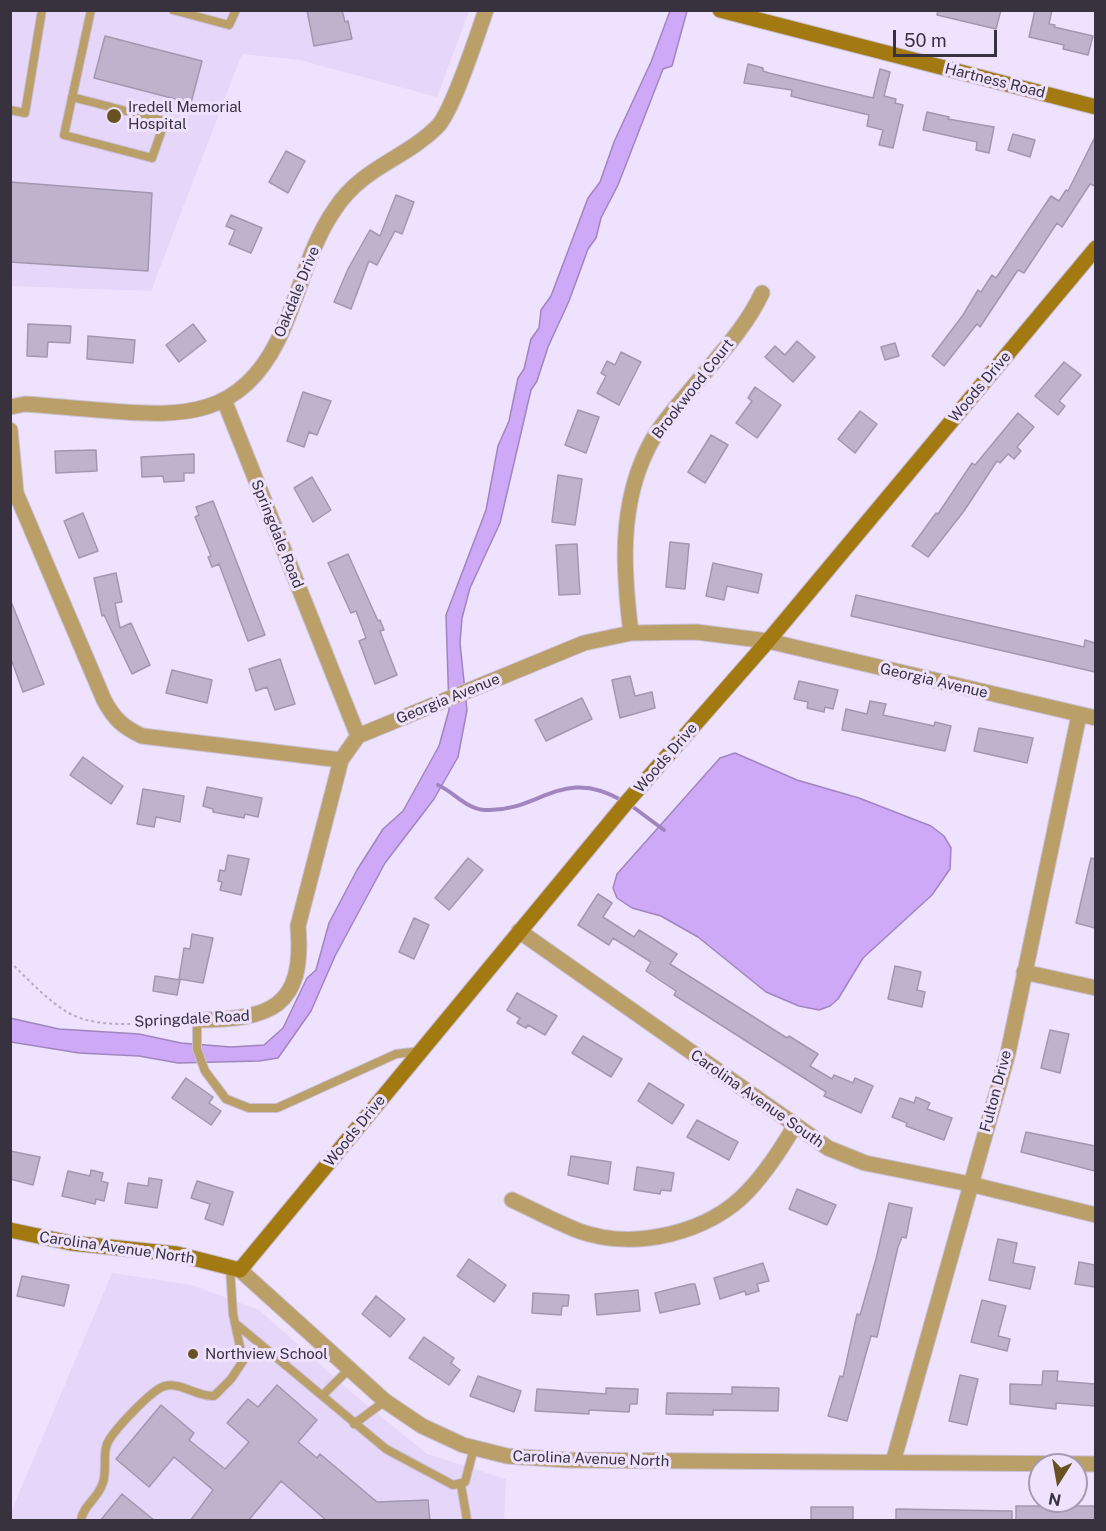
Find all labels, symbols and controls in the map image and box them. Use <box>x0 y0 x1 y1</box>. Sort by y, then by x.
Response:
scale bar <box>896 18 1000 56</box>
text: 50 m <box>904 30 947 51</box>
street label: Hartness Road <box>943 60 1047 102</box>
place label: Iredell Memorial Hospital <box>128 98 242 133</box>
marker: Iredell Memorial Hospital <box>105 107 123 125</box>
street label: Oakdale Drive <box>271 244 323 340</box>
street label: Brookwood Court <box>648 336 738 442</box>
street label: Woods Drive <box>945 348 1015 426</box>
street label: Springdale Road <box>247 477 307 591</box>
street label: Georgia Avenue <box>878 660 990 702</box>
street label: Georgia Avenue <box>394 670 502 728</box>
street label: Woods Drive <box>631 719 701 797</box>
street label: Springdale Road <box>134 1007 250 1031</box>
street label: Carolina Avenue South <box>687 1046 827 1152</box>
street label: Fulton Drive <box>976 1048 1016 1134</box>
street label: Woods Drive <box>321 1092 389 1170</box>
street label: Carolina Avenue North <box>38 1228 196 1268</box>
place label: Northview School <box>205 1345 328 1363</box>
marker: Northview School <box>186 1347 200 1361</box>
street label: Carolina Avenue North <box>512 1447 670 1471</box>
north arrow <box>1028 1453 1088 1513</box>
text: N <box>1047 1489 1063 1510</box>

